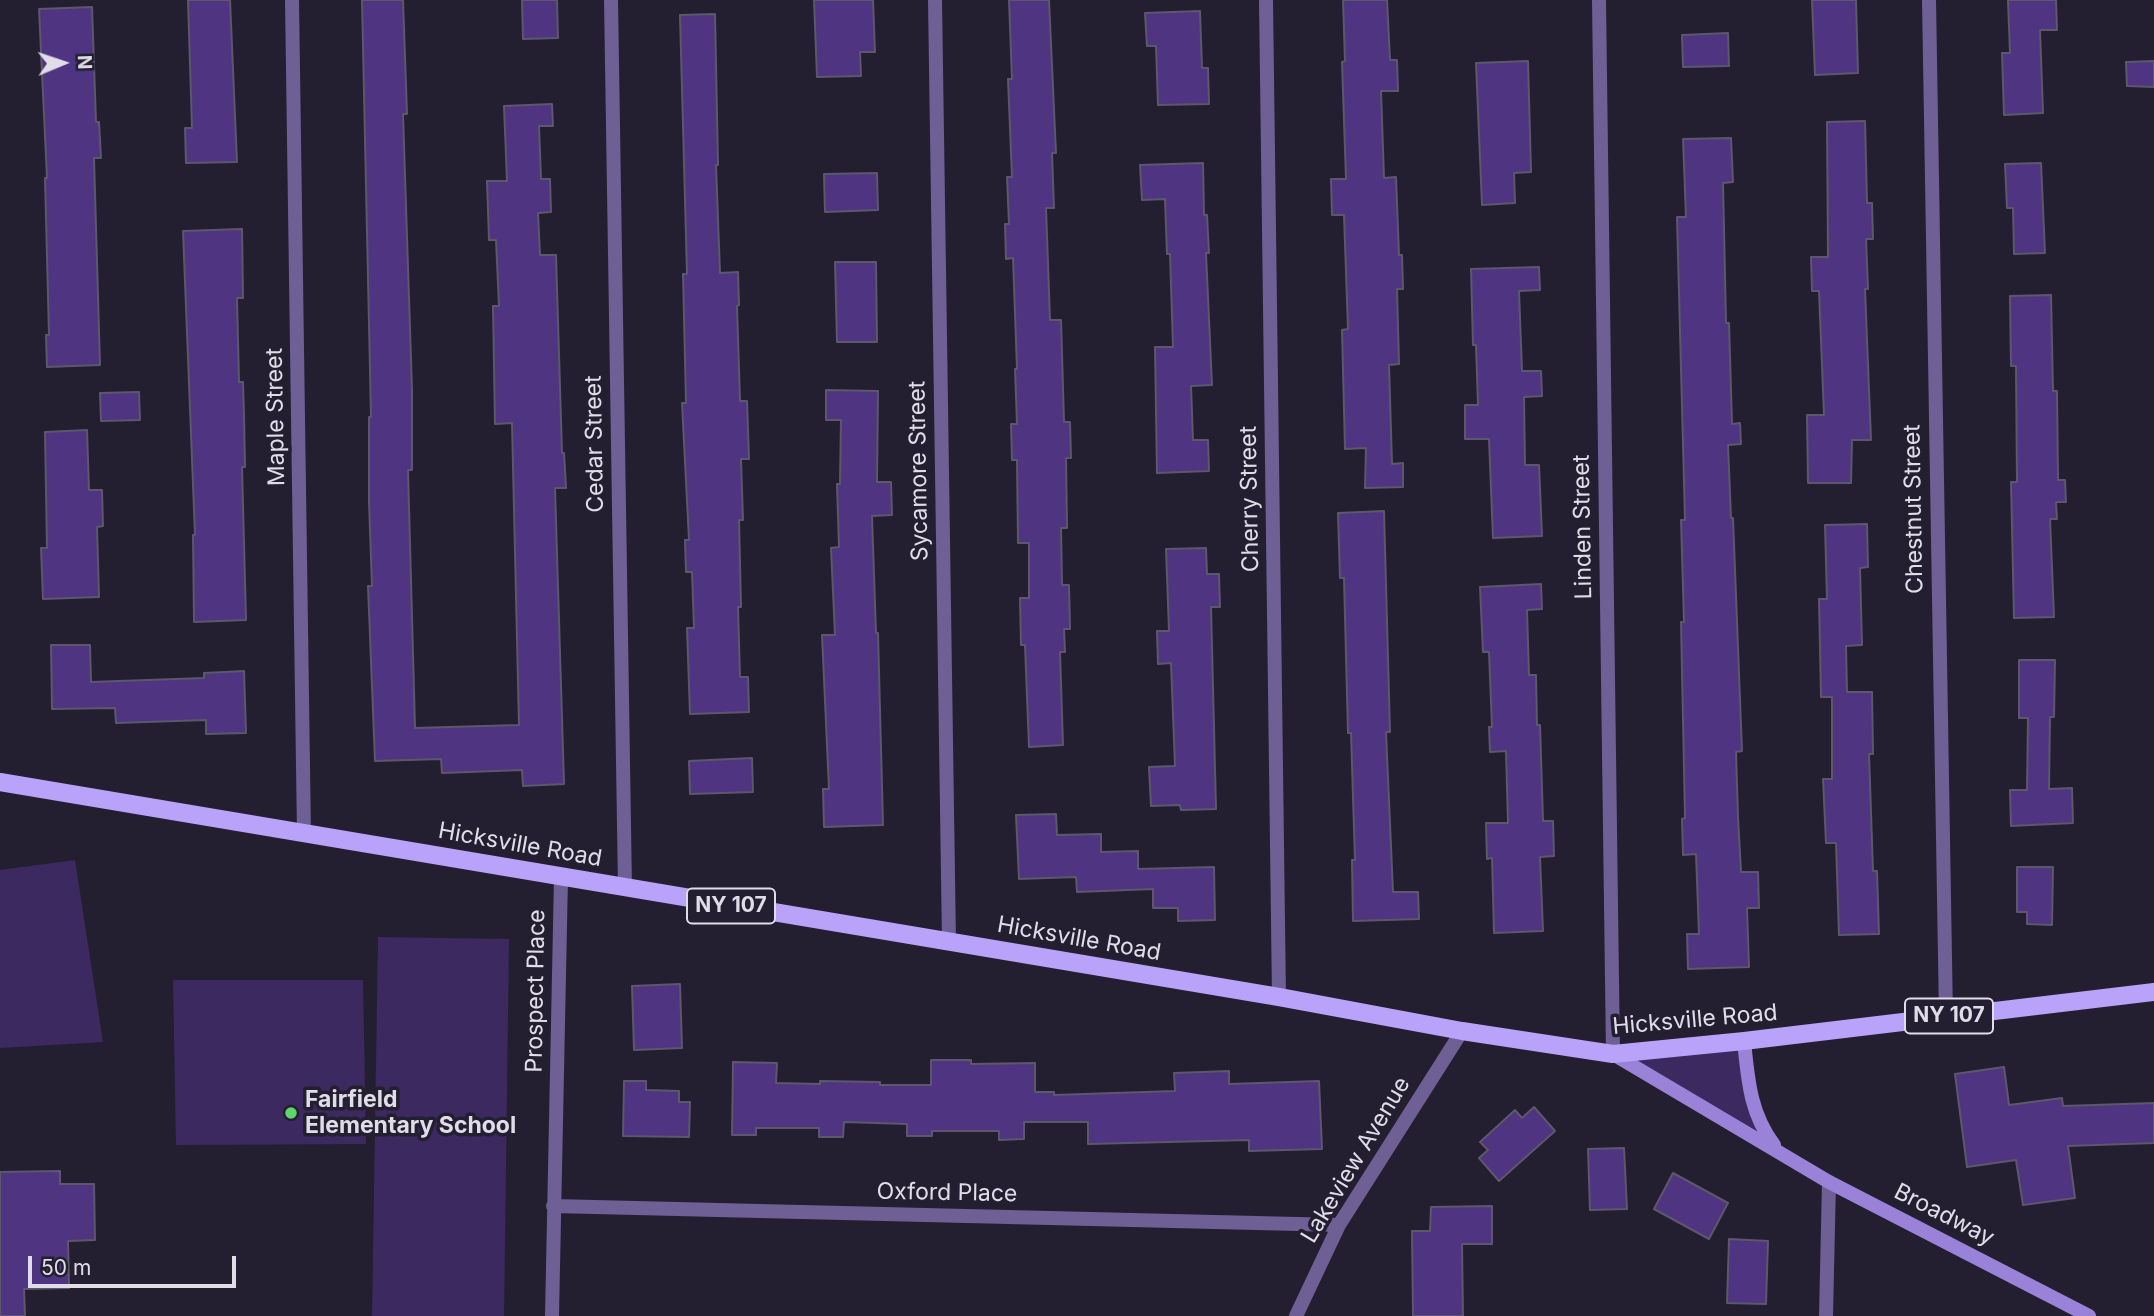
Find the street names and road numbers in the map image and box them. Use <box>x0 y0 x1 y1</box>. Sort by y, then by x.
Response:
street label: Maple Street <box>261 348 291 486</box>
street label: Cedar Street <box>580 375 610 513</box>
street label: Sycamore Street <box>904 381 934 561</box>
street label: Chestnut Street <box>1899 424 1929 594</box>
street label: Cherry Street <box>1235 426 1265 572</box>
street label: Linden Street <box>1568 454 1598 600</box>
street label: Hicksville Road <box>436 817 604 873</box>
road number: NY 107 <box>687 888 775 923</box>
street label: Prospect Place <box>521 909 551 1073</box>
street label: Hicksville Road <box>995 911 1163 967</box>
road number: NY 107 <box>1905 998 1993 1034</box>
street label: Hicksville Road <box>1611 999 1779 1041</box>
street label: Lakeview Avenue <box>1296 1072 1416 1248</box>
street label: Oxford Place <box>876 1178 1018 1208</box>
street label: Broadway <box>1889 1178 1999 1252</box>

